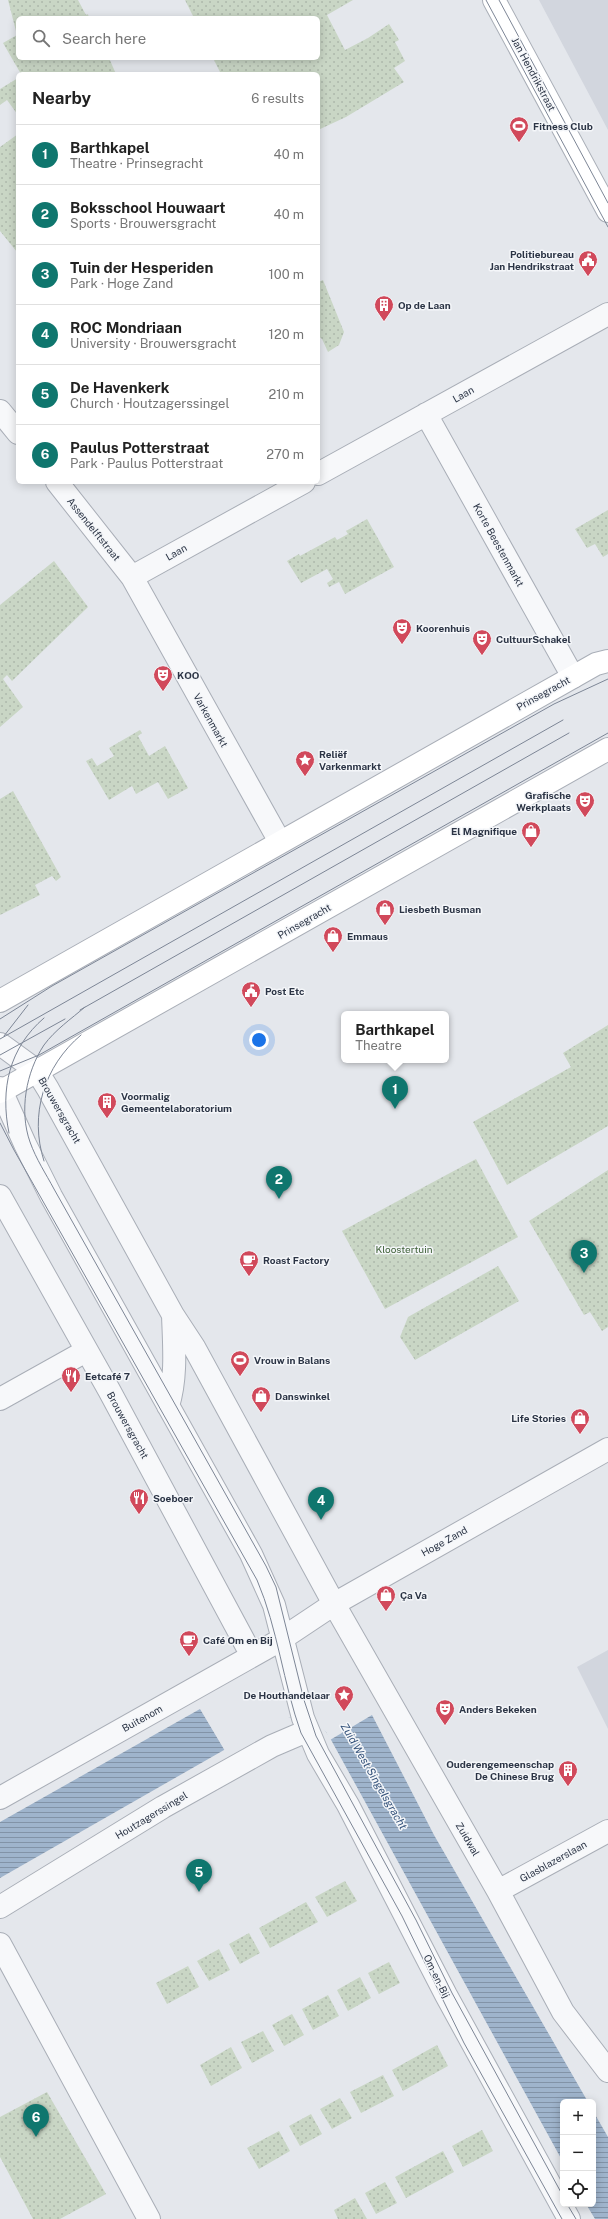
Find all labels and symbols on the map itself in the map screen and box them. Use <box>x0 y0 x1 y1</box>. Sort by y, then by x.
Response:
street label: Jan Hendrikstraat <box>509 35 559 113</box>
sports icon: Fitness Club <box>508 115 530 143</box>
place label: Fitness Club <box>533 120 593 132</box>
place label: Politiebureau Jan Hendrikstraat <box>490 248 574 272</box>
public building icon: Politiebureau Jan Hendrikstraat <box>577 249 599 277</box>
building icon: Op de Laan <box>373 294 395 322</box>
place label: Op de Laan <box>398 299 451 311</box>
street label: Laan <box>450 383 476 405</box>
street label: Assendelftstraat <box>65 495 123 563</box>
street label: Korte Beestenmarkt <box>471 501 527 589</box>
street label: Laan <box>163 541 189 563</box>
theatre icon: Koorenhuis <box>391 617 413 645</box>
place label: Koorenhuis <box>416 622 470 634</box>
theatre icon: CultuurSchakel <box>471 628 493 656</box>
place label: CultuurSchakel <box>496 633 571 645</box>
theatre icon: KOO <box>152 664 174 692</box>
place label: KOO <box>177 669 200 681</box>
street label: Prinsegracht <box>514 673 572 713</box>
street label: Varkenmarkt <box>191 691 231 749</box>
place label: Reliëf Varkenmarkt <box>319 748 381 772</box>
place icon: Reliëf Varkenmarkt <box>294 749 316 777</box>
place label: Grafische Werkplaats <box>516 789 571 813</box>
theatre icon: Grafische Werkplaats <box>574 790 596 818</box>
shop icon: El Magnifique <box>520 820 542 848</box>
place label: El Magnifique <box>451 825 517 837</box>
shop icon: Liesbeth Busman <box>374 898 396 926</box>
street label: Prinsegracht <box>275 901 333 941</box>
place label: Liesbeth Busman <box>399 903 481 915</box>
shop icon: Emmaus <box>322 925 344 953</box>
place label: Emmaus <box>347 930 388 942</box>
public building icon: Post Etc <box>240 980 262 1008</box>
place label: Post Etc <box>265 985 305 997</box>
your location <box>249 1030 269 1050</box>
street label: Brouwersgracht <box>36 1075 84 1145</box>
pin: 1 <box>382 1076 408 1109</box>
place label: Voormalig Gemeentelaboratorium <box>121 1090 232 1114</box>
building icon: Voormalig Gemeentelaboratorium <box>96 1091 118 1119</box>
pin: 2 <box>266 1166 292 1199</box>
pin: 3 <box>571 1240 597 1273</box>
park label: Kloostertuin <box>375 1243 433 1255</box>
cafe icon: Roast Factory <box>238 1249 260 1277</box>
place label: Roast Factory <box>263 1254 330 1266</box>
sports icon: Vrouw in Balans <box>229 1349 251 1377</box>
place label: Vrouw in Balans <box>254 1354 330 1366</box>
restaurant icon: Eetcafé 7 <box>60 1365 82 1393</box>
place label: Eetcafé 7 <box>85 1370 130 1382</box>
shop icon: Danswinkel <box>250 1385 272 1413</box>
street label: Brouwersgracht <box>105 1389 151 1461</box>
place label: Danswinkel <box>275 1390 330 1402</box>
shop icon: Life Stories <box>569 1407 591 1435</box>
place label: Life Stories <box>511 1412 566 1424</box>
restaurant icon: Soeboer <box>128 1487 150 1515</box>
pin: 4 <box>308 1487 334 1520</box>
place label: Soeboer <box>153 1492 193 1504</box>
street label: Hoge Zand <box>419 1523 469 1559</box>
shop icon: Ça Va <box>375 1584 397 1612</box>
place label: Ça Va <box>400 1589 427 1601</box>
cafe icon: Café Om en Bij <box>178 1629 200 1657</box>
place label: Café Om en Bij <box>203 1634 273 1646</box>
place icon: De Houthandelaar <box>333 1684 355 1712</box>
place label: De Houthandelaar <box>243 1689 330 1701</box>
theatre icon: Anders Bekeken <box>434 1698 456 1726</box>
street label: Buitenom <box>120 1702 164 1734</box>
place label: Anders Bekeken <box>459 1703 537 1715</box>
water label: Zuid West Singelsgracht <box>339 1721 410 1832</box>
place label: Ouderengemeenschap De Chinese Brug <box>446 1758 555 1782</box>
building icon: Ouderengemeenschap De Chinese Brug <box>557 1759 579 1787</box>
street label: Houtzagerssingel <box>113 1789 189 1841</box>
street label: Zuidwal <box>454 1820 482 1858</box>
street label: Glasblazerslaan <box>518 1838 589 1884</box>
pin: 5 <box>186 1859 212 1892</box>
street label: Om-en-Bij <box>421 1952 453 2000</box>
pin: 6 <box>23 2104 49 2137</box>

